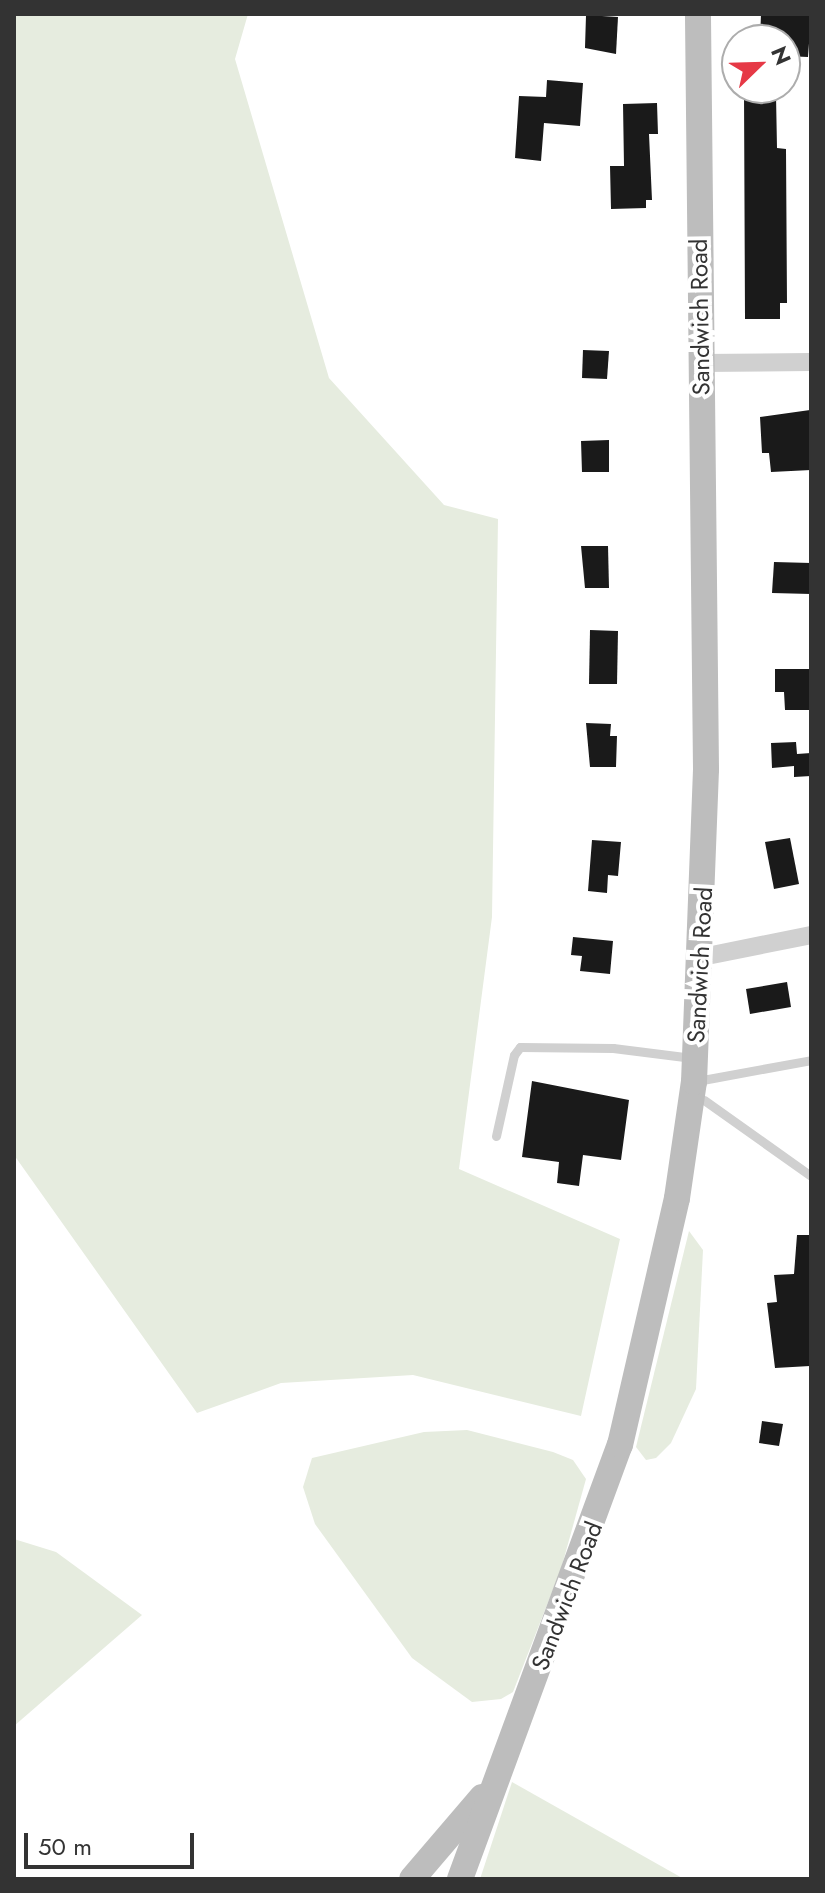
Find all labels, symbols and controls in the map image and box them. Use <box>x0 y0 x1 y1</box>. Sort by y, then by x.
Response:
north arrow <box>721 24 801 104</box>
text: N <box>763 41 799 70</box>
street label: Sandwich Road <box>684 238 716 396</box>
street label: Sandwich Road <box>682 886 718 1044</box>
street label: Sandwich Road <box>526 1518 608 1674</box>
scale bar <box>28 1817 198 1867</box>
text: 50 m <box>38 1829 92 1864</box>

